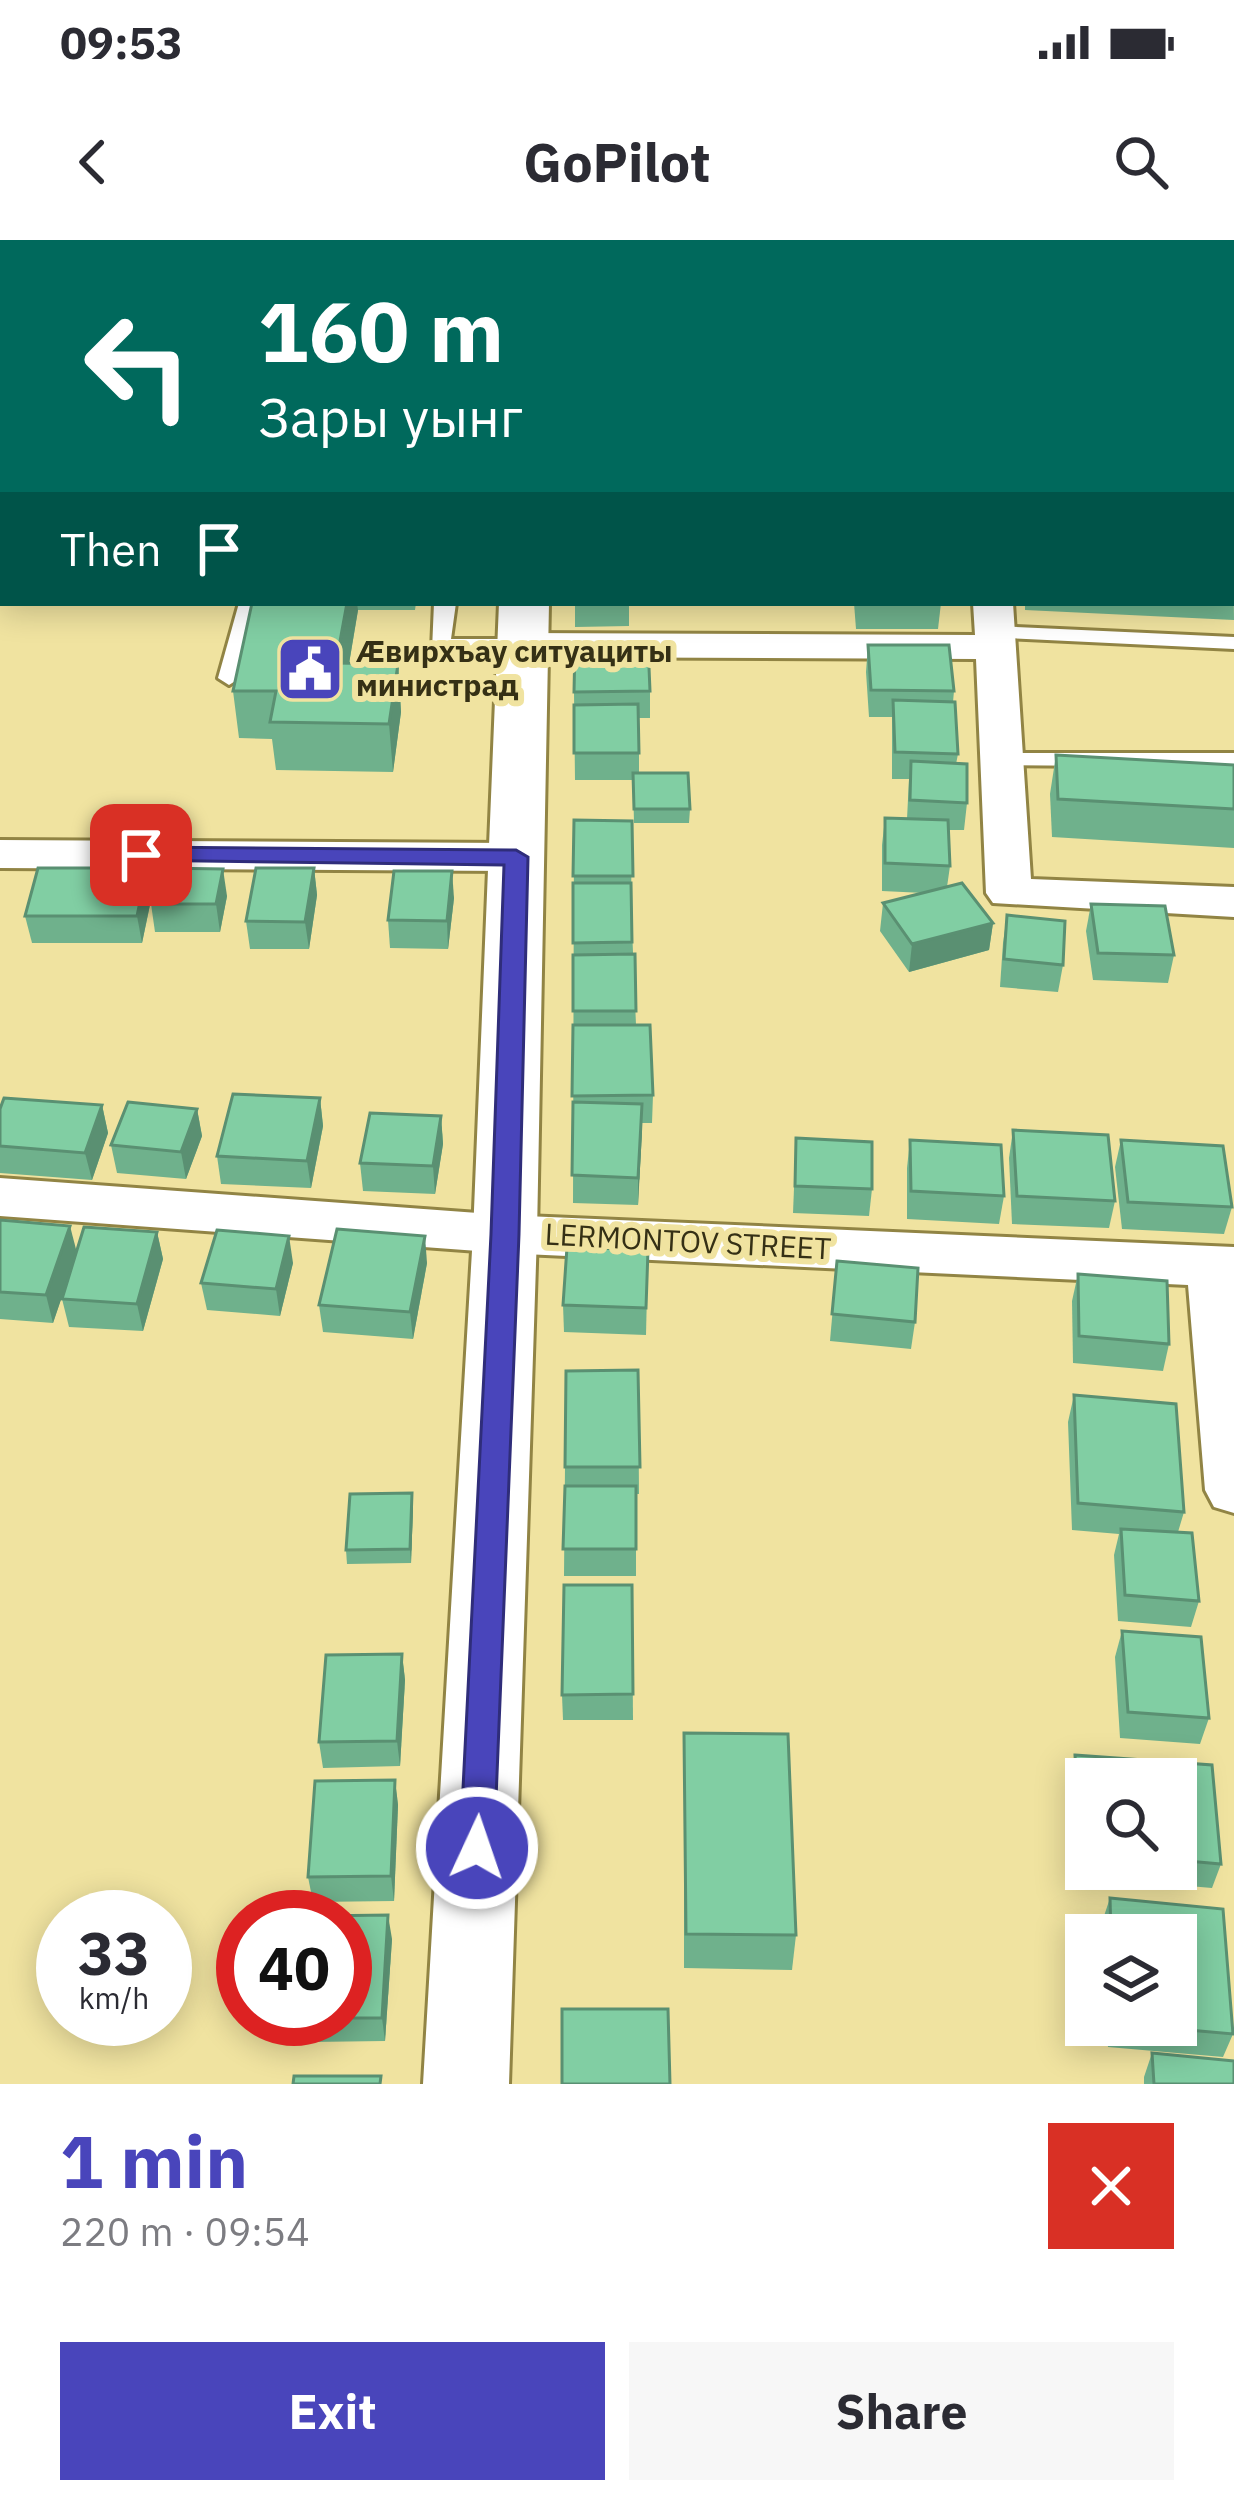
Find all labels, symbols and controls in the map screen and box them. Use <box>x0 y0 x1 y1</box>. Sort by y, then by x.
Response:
text: 09:53 <box>60 13 183 71</box>
text: GoPilot <box>523 127 711 197</box>
icon: back <box>60 129 126 195</box>
icon: search <box>1108 129 1174 195</box>
text: 160 m <box>258 276 504 385</box>
icon: left <box>60 288 216 444</box>
text: Зары уынг <box>258 382 523 452</box>
icon: arrive <box>186 516 252 582</box>
text: Then <box>60 520 162 578</box>
place label: Æвирхъау ситуациты министрад <box>355 631 673 704</box>
public building icon: Æвирхъау ситуациты министрад <box>275 634 345 704</box>
pin <box>90 804 192 906</box>
icon: arrive <box>108 822 174 888</box>
street label: LERMONTOV STREET <box>544 1214 832 1267</box>
map controls <box>1065 1758 1197 2046</box>
button: search <box>1065 1758 1197 1890</box>
position arrow <box>414 1785 540 1911</box>
speed limit sign: 40 <box>216 1890 372 2046</box>
text: 33 <box>78 1913 150 1992</box>
button: layers <box>1065 1914 1197 2046</box>
text: km/h <box>79 1978 149 2017</box>
text: 1 min <box>60 2114 248 2208</box>
button: close <box>1048 2123 1174 2249</box>
text: 220 m · 09:54 <box>60 2206 310 2257</box>
button: Exit <box>60 2342 605 2480</box>
button: Share <box>629 2342 1174 2480</box>

